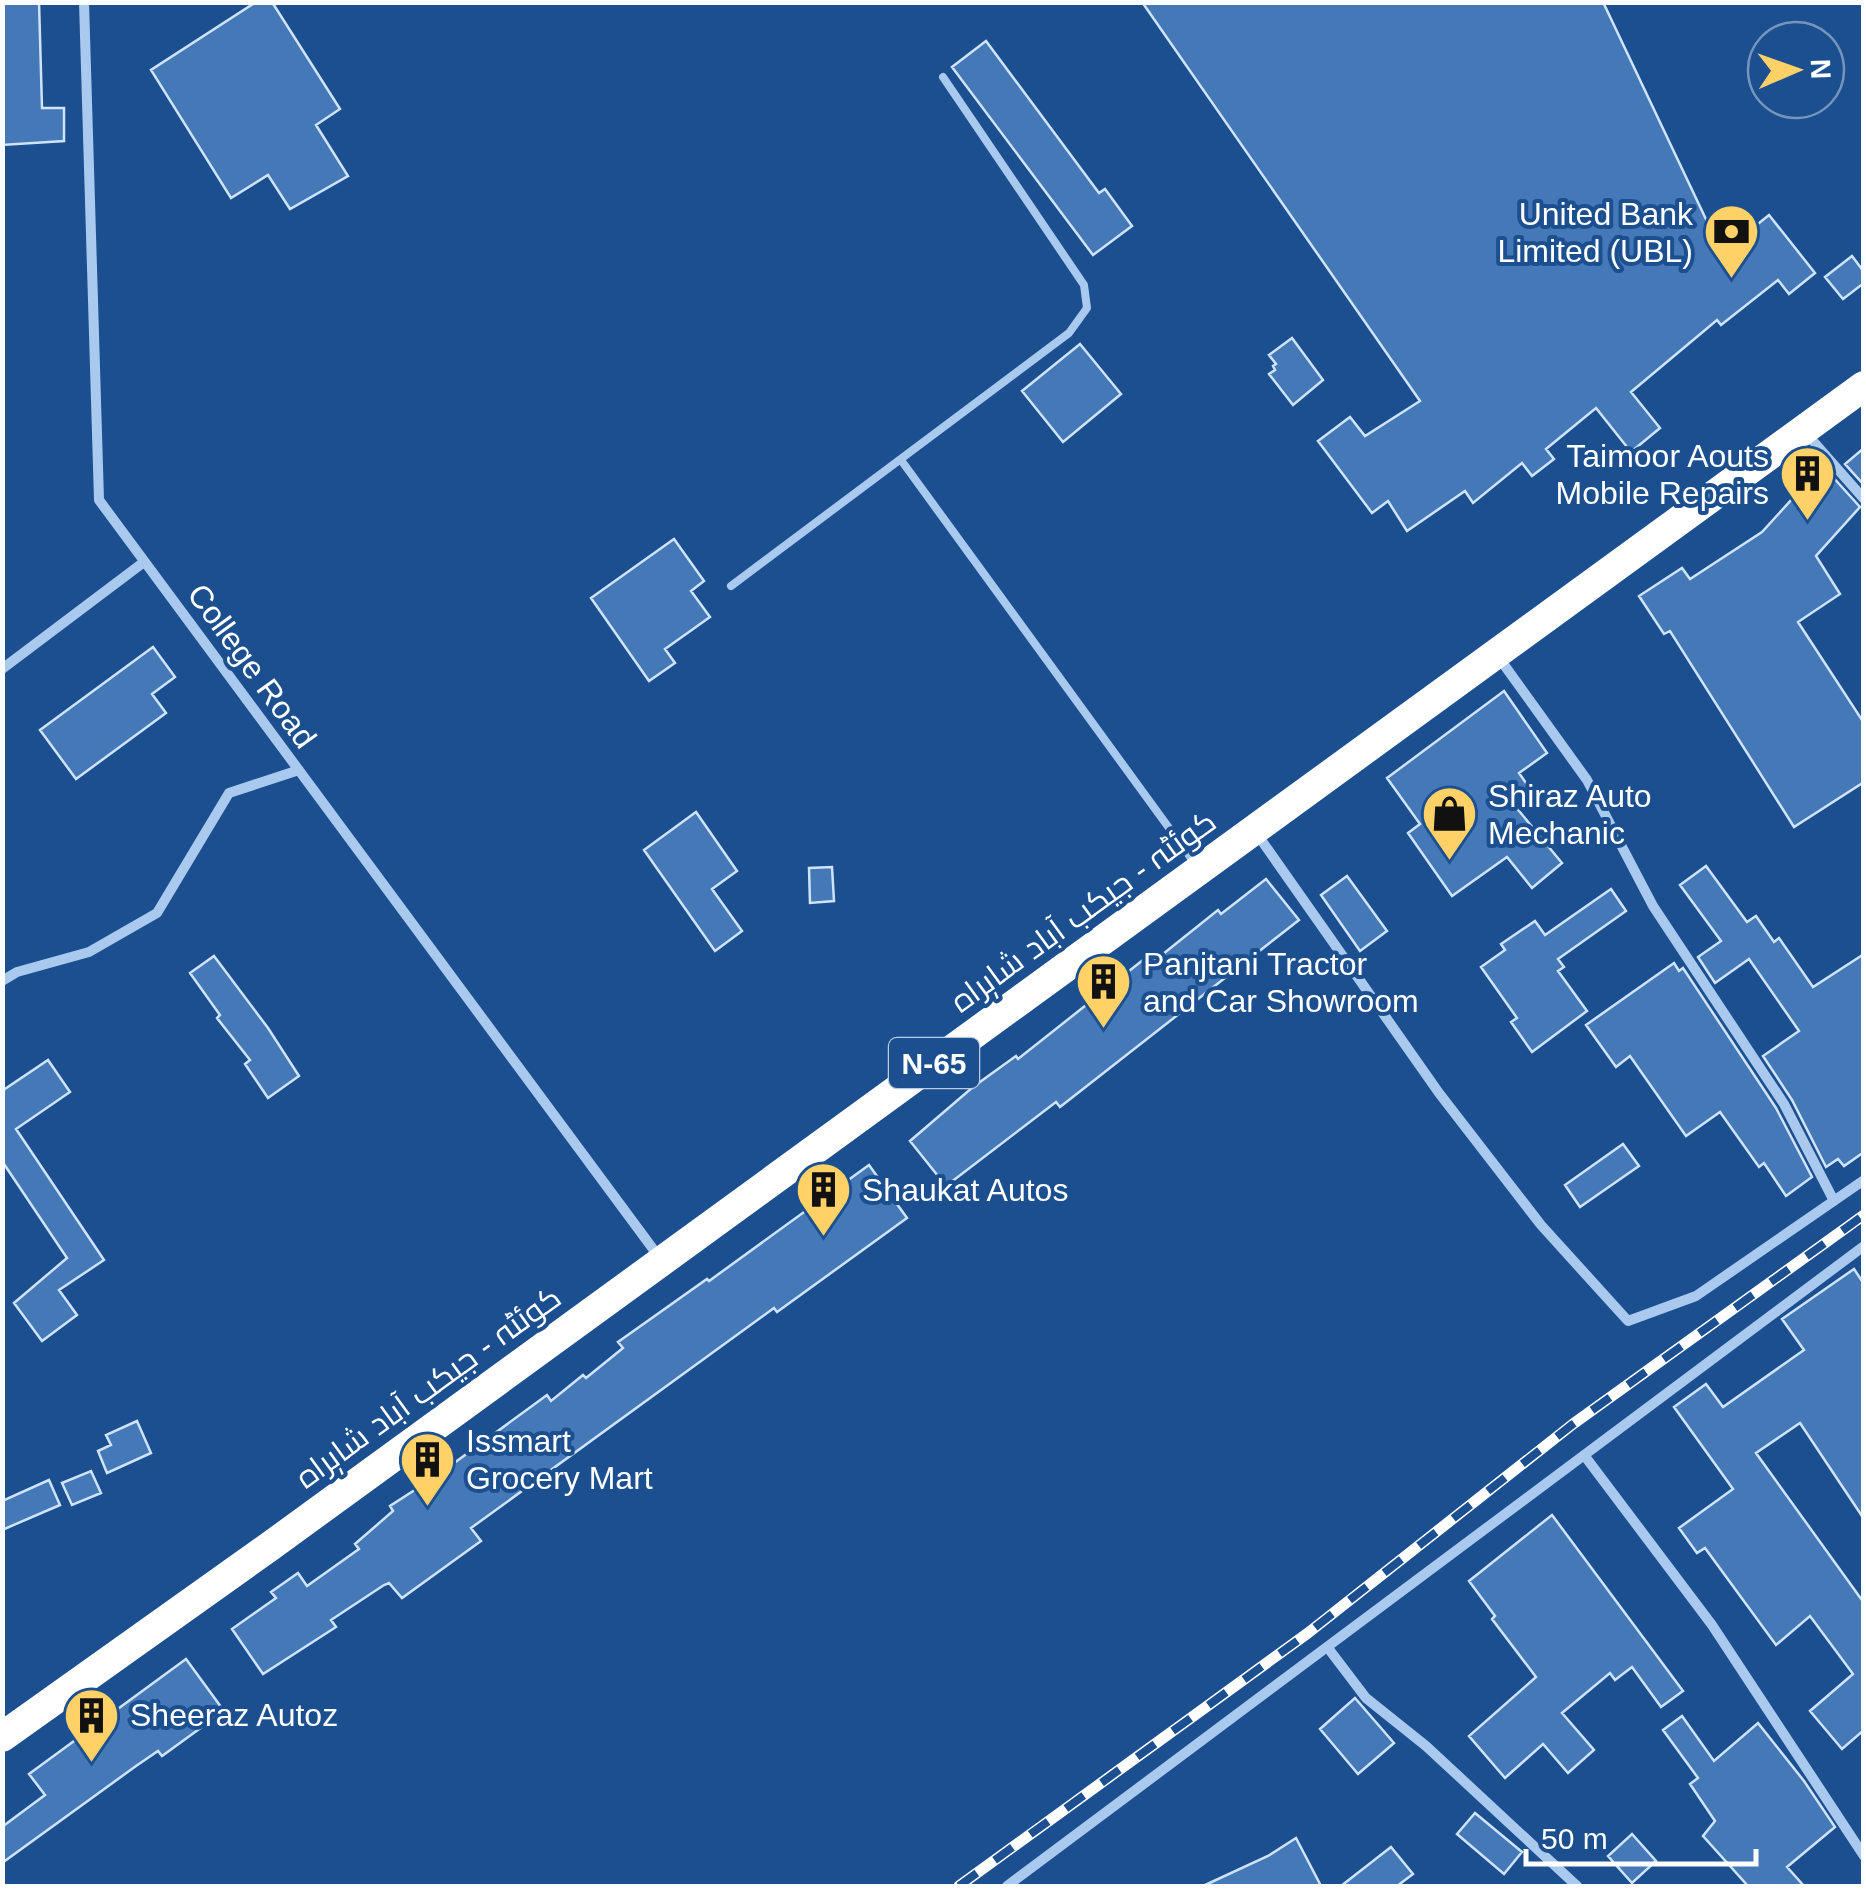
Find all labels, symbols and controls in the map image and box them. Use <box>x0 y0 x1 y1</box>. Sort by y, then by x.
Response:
north arrow <box>1746 20 1846 120</box>
text: N <box>1805 58 1836 80</box>
place label: United Bank Limited (UBL) <box>1497 196 1694 269</box>
bank icon: United Bank Limited (UBL) <box>1702 202 1762 281</box>
place label: Taimoor Aouts Mobile Repairs <box>1556 438 1769 511</box>
building icon: Taimoor Aouts Mobile Repairs <box>1778 444 1838 523</box>
street label: College Road <box>180 577 324 755</box>
place label: Shiraz Auto Mechanic <box>1488 778 1652 851</box>
shop icon: Shiraz Auto Mechanic <box>1419 784 1479 863</box>
street label: کوئٹہ - جیکب آباد شاہراہ <box>943 803 1224 1022</box>
place label: Panjtani Tractor and Car Showroom <box>1143 946 1419 1019</box>
building icon: Panjtani Tractor and Car Showroom <box>1074 952 1134 1031</box>
road number: N-65 <box>889 1038 979 1088</box>
building icon: Shaukat Autos <box>793 1160 853 1239</box>
place label: Shaukat Autos <box>862 1172 1068 1208</box>
street label: کوئٹہ - جیکب آباد شاہراہ <box>288 1279 569 1498</box>
place label: Issmart Grocery Mart <box>466 1423 653 1496</box>
building icon: Issmart Grocery Mart <box>397 1429 457 1508</box>
building icon: Sheeraz Autoz <box>61 1685 121 1764</box>
place label: Sheeraz Autoz <box>130 1697 338 1733</box>
scale bar <box>1526 1804 1756 1866</box>
text: 50 m <box>1541 1822 1608 1855</box>

